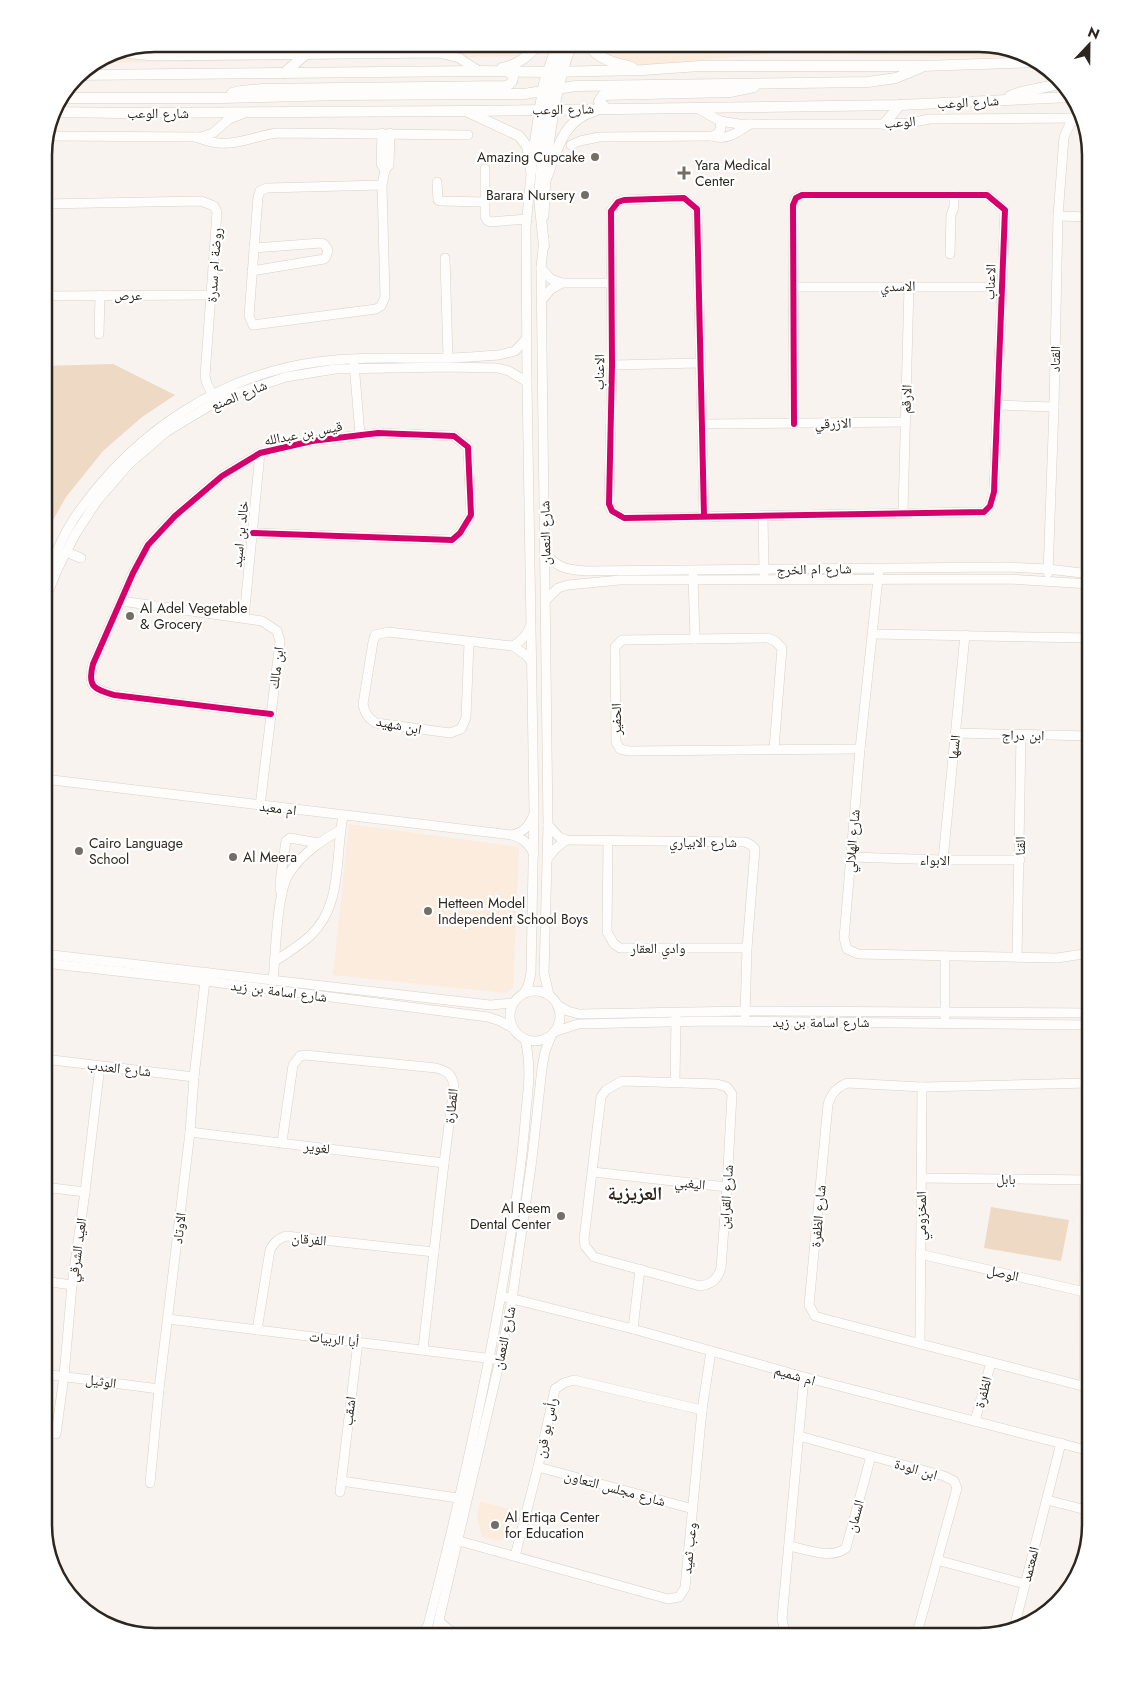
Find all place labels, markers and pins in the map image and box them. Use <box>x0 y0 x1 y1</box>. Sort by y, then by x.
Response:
place label: Amazing Cupcake <box>477 147 585 167</box>
marker: Amazing Cupcake <box>589 151 601 163</box>
place label: Yara Medical Center <box>695 155 771 191</box>
marker: Yara Medical Center <box>677 166 691 180</box>
place label: Barara Nursery <box>486 185 576 205</box>
marker: Barara Nursery <box>579 189 591 201</box>
place label: Al Adel Vegetable & Grocery <box>140 598 248 634</box>
marker: Al Adel Vegetable & Grocery <box>124 610 136 622</box>
place label: Cairo Language School <box>89 833 183 869</box>
marker: Cairo Language School <box>73 845 85 857</box>
place label: Al Meera <box>243 847 297 867</box>
marker: Al Meera <box>227 851 239 863</box>
place label: Hetteen Model Independent School Boys <box>438 893 588 929</box>
marker: Hetteen Model Independent School Boys <box>422 905 434 917</box>
place label: Al Reem Dental Center <box>470 1198 551 1234</box>
marker: Al Reem Dental Center <box>555 1210 567 1222</box>
place label: Al Ertiqa Center for Education <box>505 1507 600 1543</box>
marker: Al Ertiqa Center for Education <box>489 1519 501 1531</box>

